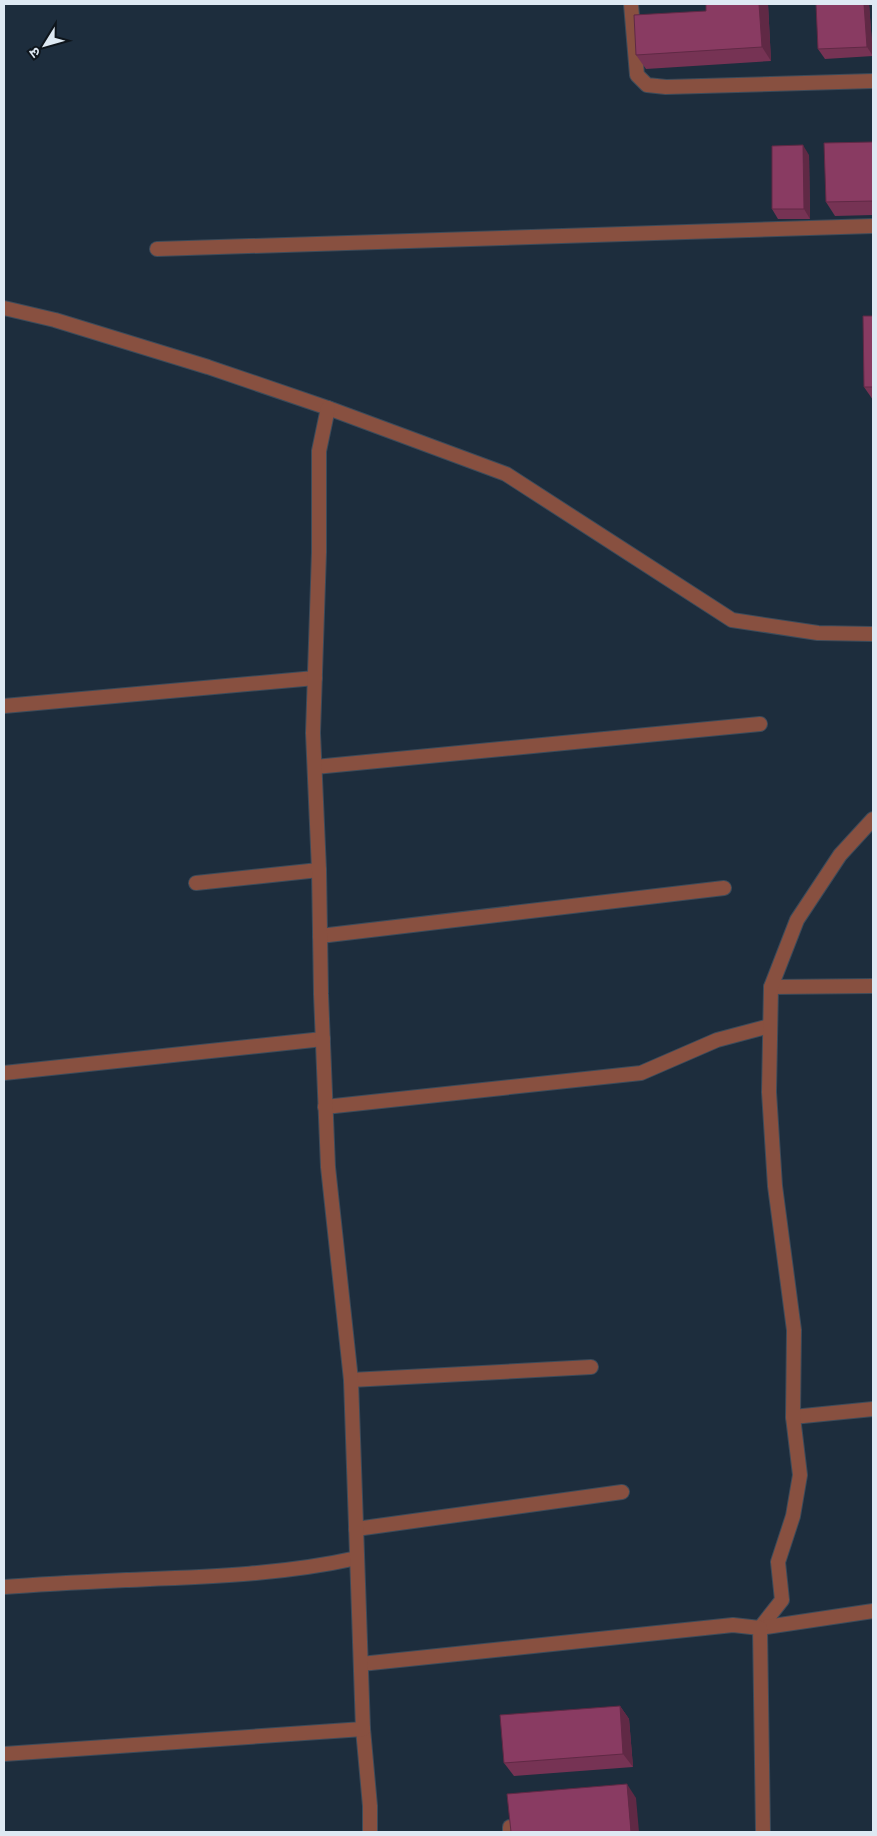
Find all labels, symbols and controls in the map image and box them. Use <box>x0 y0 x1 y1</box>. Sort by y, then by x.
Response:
north arrow <box>20 20 70 70</box>
text: उ <box>25 44 43 61</box>

